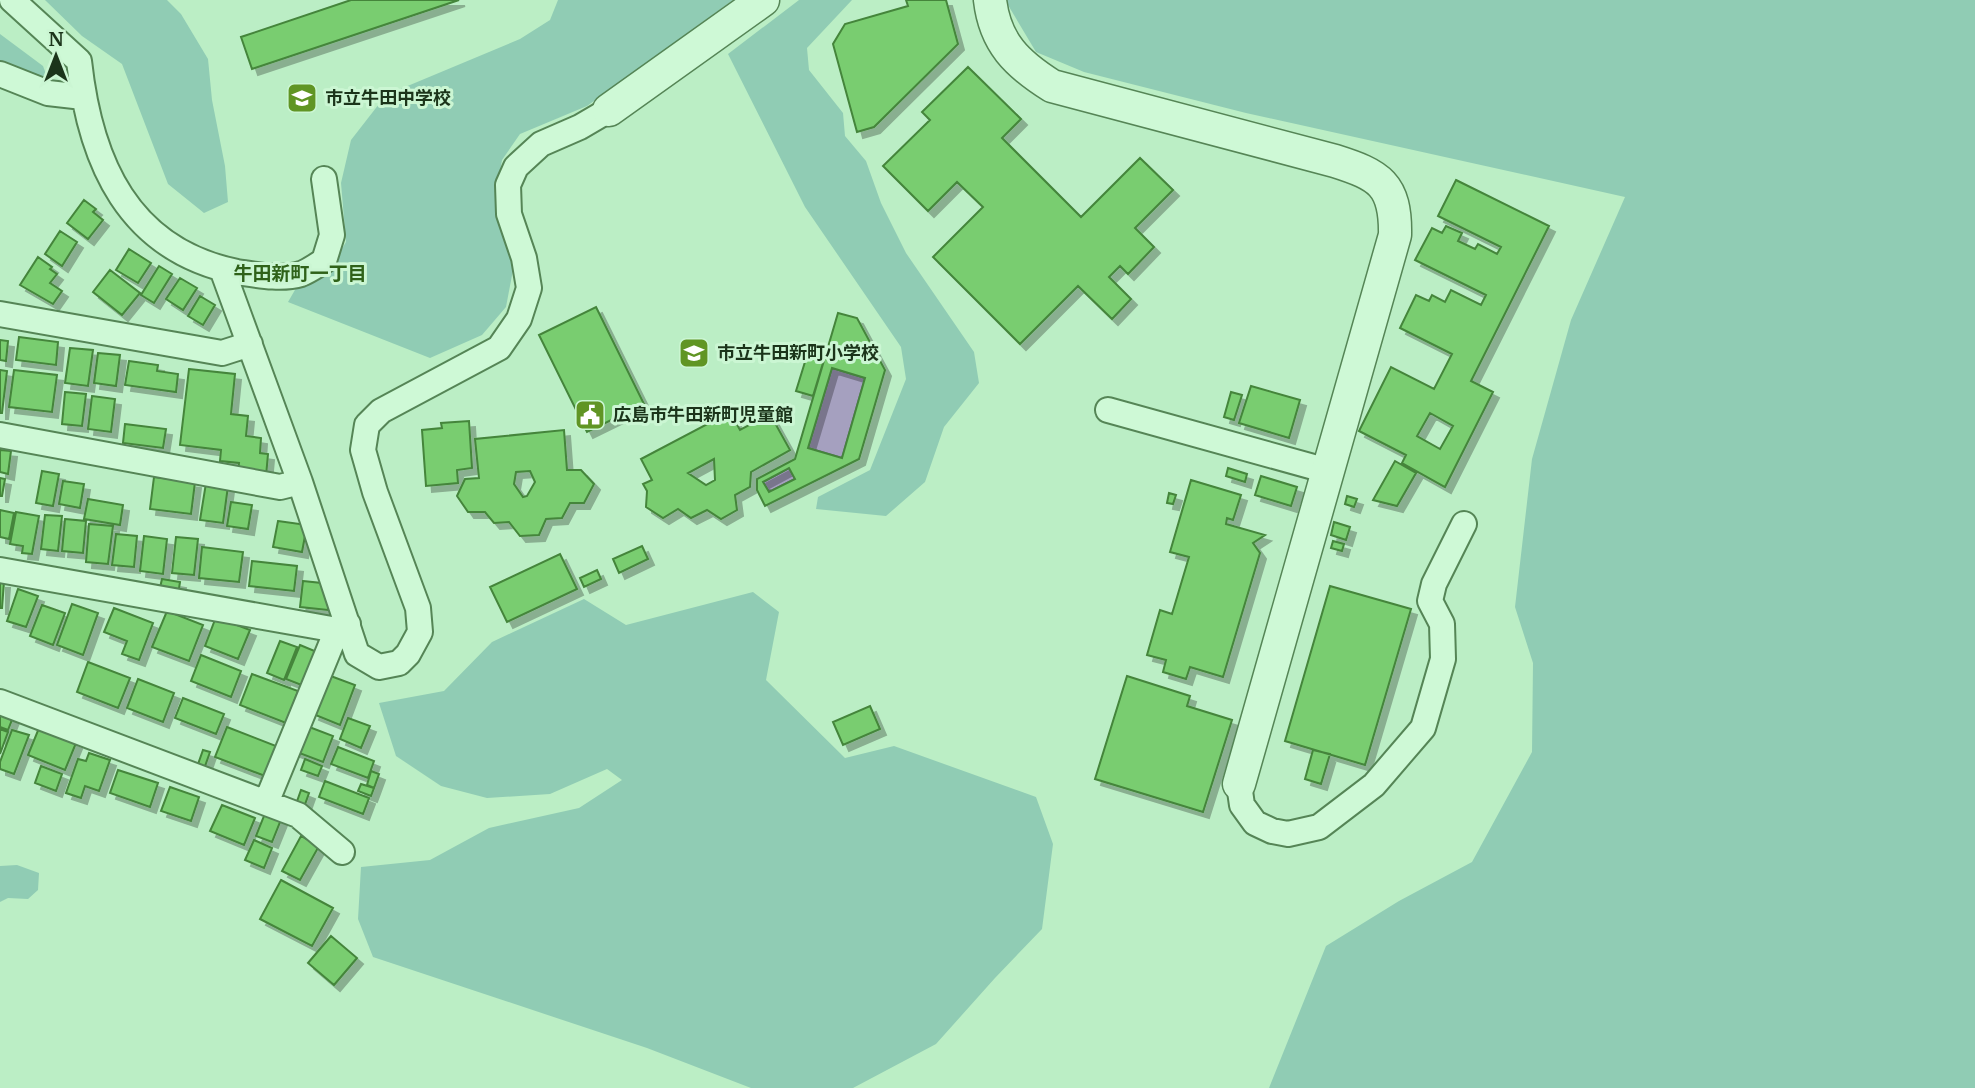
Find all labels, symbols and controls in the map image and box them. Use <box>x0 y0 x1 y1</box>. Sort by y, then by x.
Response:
north arrow <box>21 21 91 91</box>
text: N <box>48 27 64 51</box>
school or university icon: 市立牛田中学校 <box>285 81 319 115</box>
place label: 市立牛田中学校 <box>325 86 451 109</box>
district label: 牛田新町一丁目 <box>233 261 367 285</box>
school or university icon: 市立牛田新町小学校 <box>677 336 711 370</box>
place label: 市立牛田新町小学校 <box>717 341 879 364</box>
public building icon: 広島市牛田新町児童館 <box>573 398 607 432</box>
place label: 広島市牛田新町児童館 <box>613 403 793 426</box>

